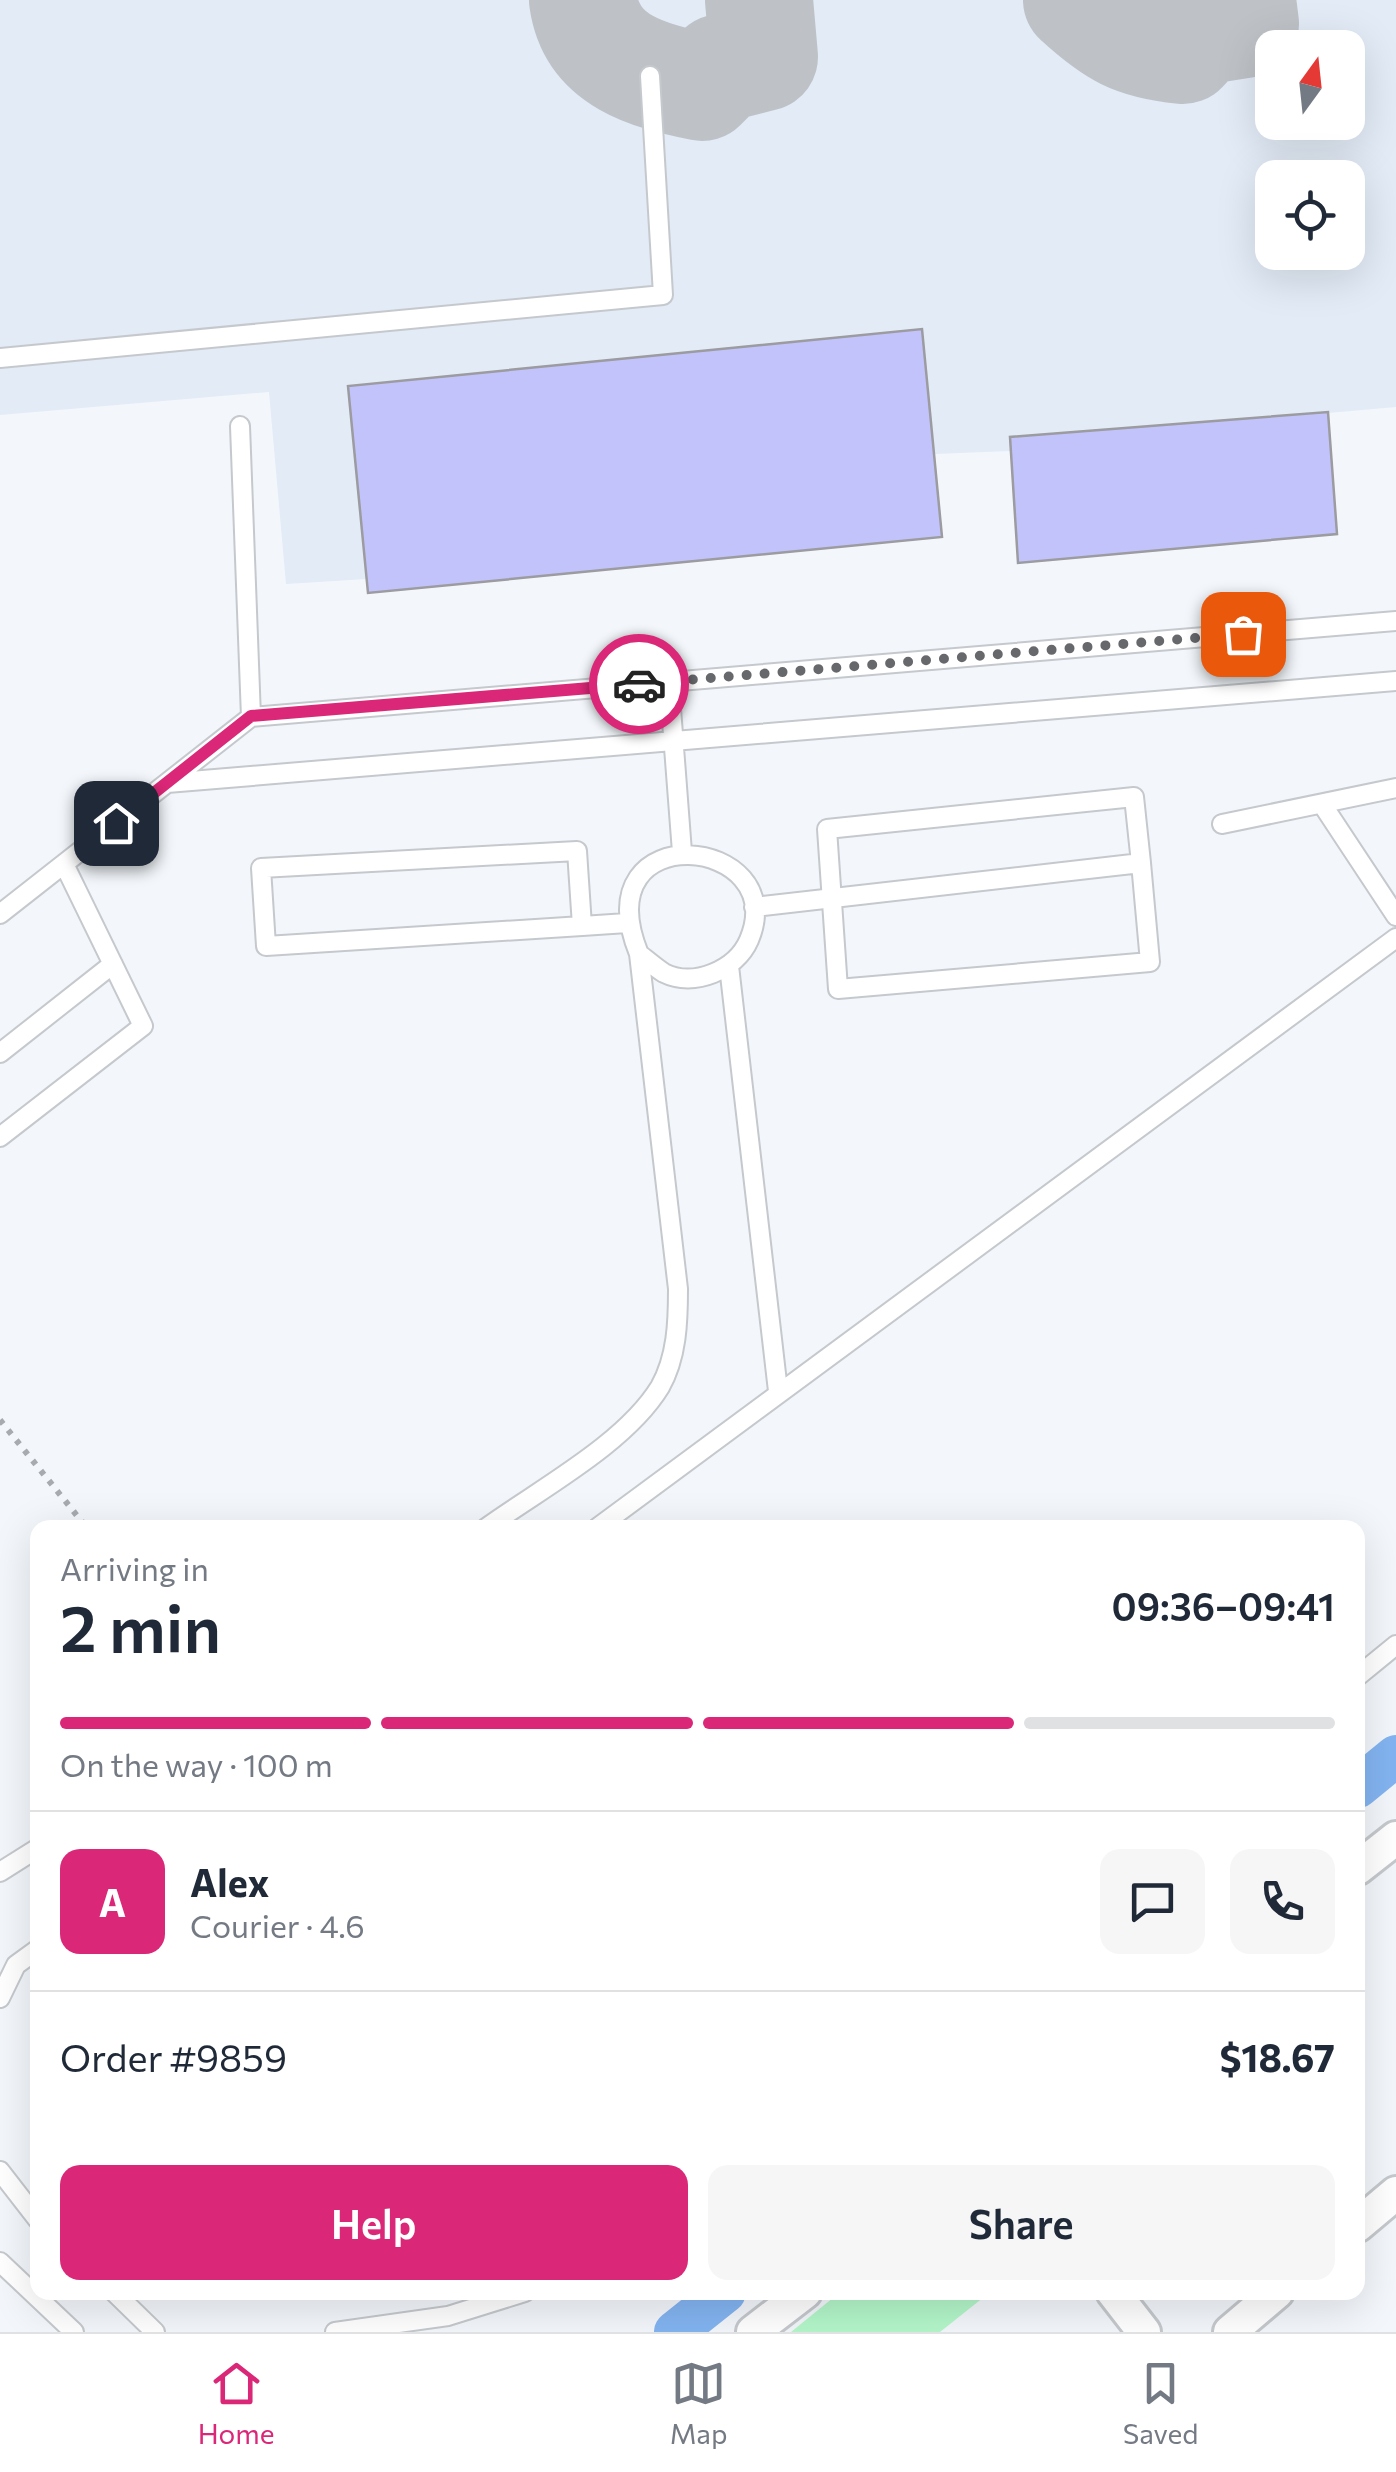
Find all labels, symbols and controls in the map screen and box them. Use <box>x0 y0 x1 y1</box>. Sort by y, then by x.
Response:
north arrow <box>1255 30 1365 140</box>
map controls <box>1255 30 1365 270</box>
button: locate <box>1255 160 1365 270</box>
pin <box>1201 592 1286 677</box>
icon: bag <box>1216 607 1271 662</box>
courier <box>589 634 689 734</box>
icon: car <box>612 657 667 712</box>
pin <box>74 781 159 866</box>
icon: home <box>89 796 144 851</box>
text: Arriving in <box>60 1548 209 1588</box>
text: 09:36–09:41 <box>1112 1582 1335 1629</box>
text: 2 min <box>60 1586 221 1665</box>
text: On the way · 100 m <box>60 1744 333 1784</box>
button: chat <box>1100 1849 1205 1954</box>
button: phone <box>1230 1849 1335 1954</box>
text: Alex <box>190 1858 269 1905</box>
text: A <box>99 1878 126 1925</box>
text: Courier · 4.6 <box>190 1905 365 1945</box>
text: Order #9859 <box>60 2033 287 2080</box>
text: $18.67 <box>1219 2033 1335 2080</box>
button: Help <box>60 2165 688 2280</box>
button: Share <box>708 2165 1335 2280</box>
tab: Home <box>198 2356 275 2450</box>
tab: Map <box>670 2356 728 2450</box>
tab: Saved <box>1123 2356 1198 2450</box>

